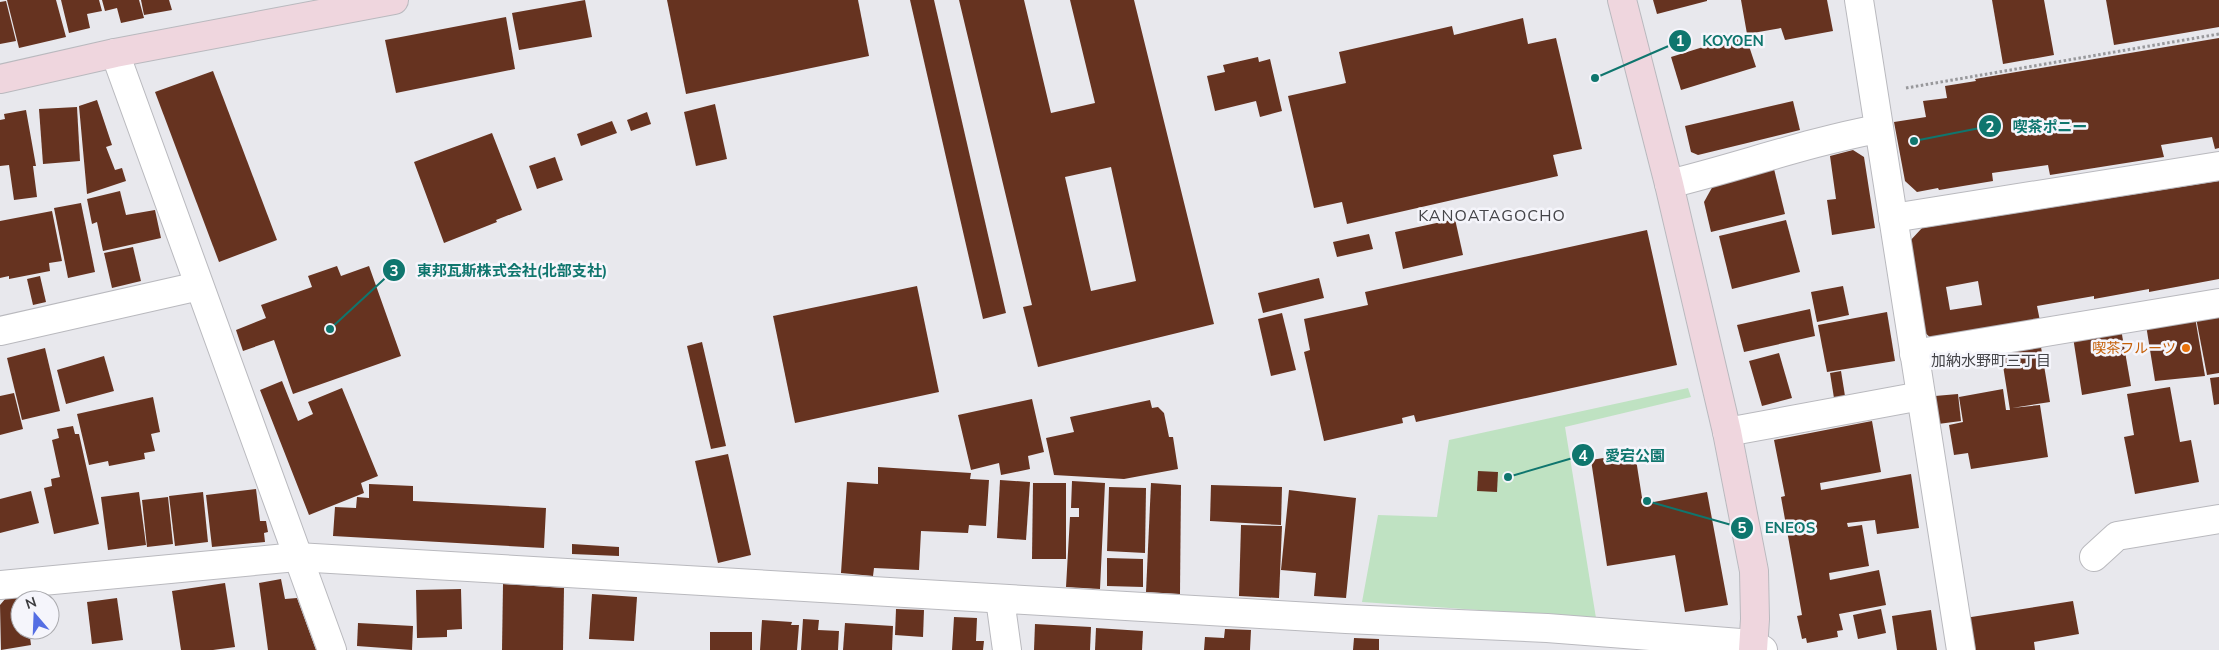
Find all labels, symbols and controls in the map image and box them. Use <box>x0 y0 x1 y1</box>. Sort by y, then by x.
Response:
callout: KOYOEN <box>1667 26 1774 56</box>
text: 1 <box>1675 31 1685 50</box>
text: KOYOEN <box>1702 31 1764 50</box>
callout: 喫茶ポニー <box>1978 111 2098 141</box>
text: 2 <box>1985 117 1995 136</box>
text: 喫茶ポニー <box>2012 117 2088 136</box>
district label: KANOATAGOCHO <box>1418 205 1566 225</box>
callout: 東邦瓦斯株式会社(北部支社) <box>382 255 618 285</box>
text: 3 <box>389 261 399 280</box>
text: 東邦瓦斯株式会社(北部支社) <box>417 261 607 280</box>
place label: 喫茶フルーツ <box>2092 339 2176 357</box>
marker: 喫茶フルーツ <box>2180 342 2192 354</box>
district label: 加納水野町三丁目 <box>1931 351 2051 370</box>
callout: 愛宕公園 <box>1570 440 1675 470</box>
text: 4 <box>1578 446 1588 465</box>
text: 愛宕公園 <box>1605 446 1665 465</box>
callout: ENEOS <box>1730 513 1825 543</box>
text: 5 <box>1737 518 1747 537</box>
text: ENEOS <box>1765 518 1816 537</box>
north arrow <box>10 590 60 640</box>
text: N <box>23 592 39 613</box>

